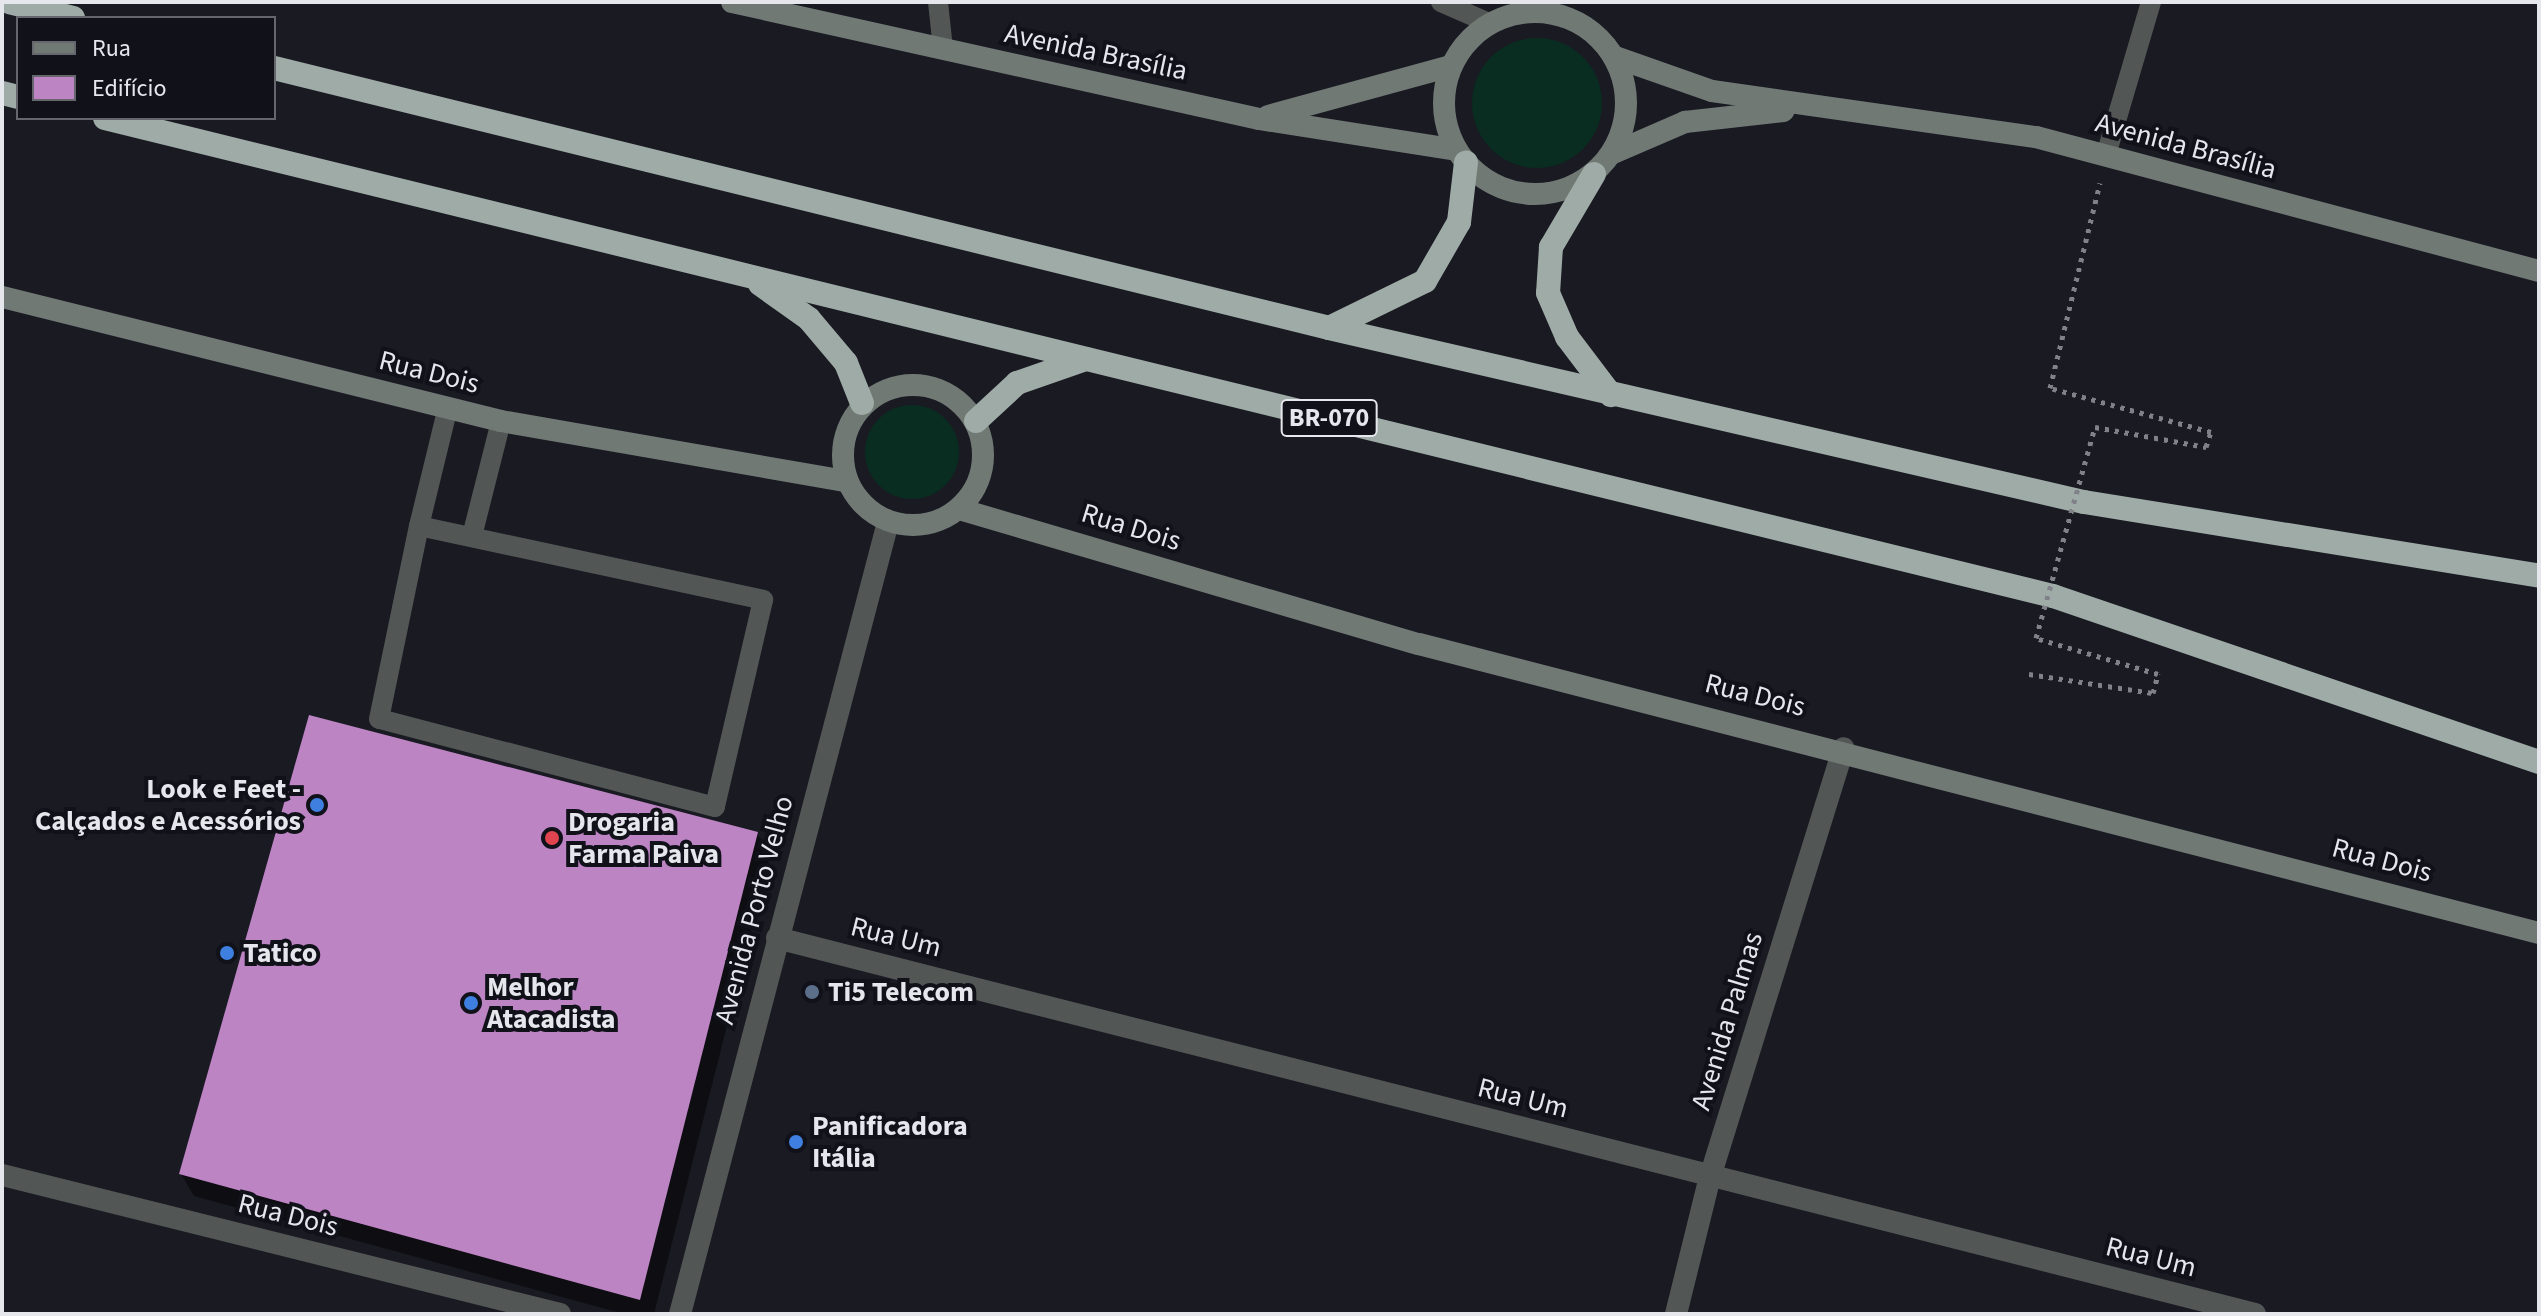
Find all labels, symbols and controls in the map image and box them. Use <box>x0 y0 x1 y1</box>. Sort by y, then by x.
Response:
legend <box>16 16 276 120</box>
street label: Avenida Brasília <box>1002 16 1190 88</box>
text: Rua <box>92 31 131 66</box>
text: Edifício <box>92 71 166 106</box>
street label: Avenida Brasília <box>2092 106 2280 186</box>
street label: Rua Dois <box>376 343 482 401</box>
road number: BR-070 <box>1279 396 1379 440</box>
street label: Rua Dois <box>1077 496 1185 558</box>
street label: Rua Dois <box>1702 666 1808 724</box>
place label: Look e Feet - Calçados e Acessórios <box>35 772 301 838</box>
street label: Avenida Porto Velho <box>707 792 801 1028</box>
marker: Look e Feet - Calçados e Acessórios <box>308 796 326 814</box>
place label: Drogaria Farma Paiva <box>568 805 719 871</box>
marker: Drogaria Farma Paiva <box>543 829 561 847</box>
street label: Rua Dois <box>2328 831 2436 889</box>
street label: Rua Um <box>847 910 945 964</box>
street label: Avenida Palmas <box>1684 928 1770 1114</box>
place label: Tatico <box>243 936 317 970</box>
marker: Tatico <box>218 944 236 962</box>
place label: Melhor Atacadista <box>487 970 616 1036</box>
place label: Ti5 Telecom <box>828 975 974 1009</box>
marker: Ti5 Telecom <box>803 983 821 1001</box>
marker: Melhor Atacadista <box>462 994 480 1012</box>
street label: Rua Um <box>1474 1071 1572 1125</box>
place label: Panificadora Itália <box>812 1109 968 1175</box>
marker: Panificadora Itália <box>787 1133 805 1151</box>
street label: Rua Dois <box>235 1186 341 1244</box>
street label: Rua Um <box>2102 1230 2200 1284</box>

